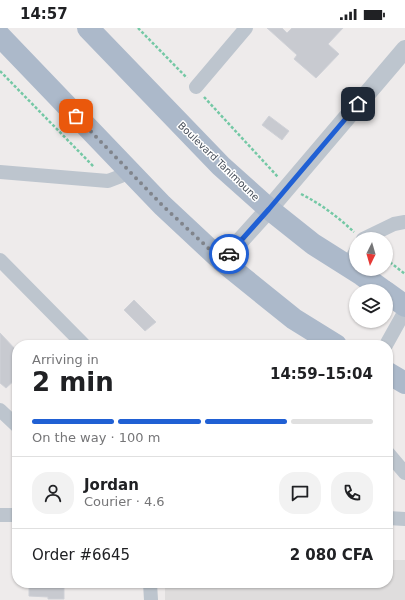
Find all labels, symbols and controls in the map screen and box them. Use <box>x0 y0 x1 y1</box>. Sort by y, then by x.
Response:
text: 14:57 <box>20 5 68 23</box>
pin <box>341 87 375 121</box>
icon: home <box>347 93 369 115</box>
pin <box>59 99 93 133</box>
icon: bag <box>65 105 87 127</box>
street label: Boulevard Tanimoune <box>176 120 261 203</box>
north arrow <box>349 232 393 276</box>
map controls <box>349 232 393 328</box>
courier <box>209 234 249 274</box>
icon: car <box>218 243 240 265</box>
button: layers <box>349 284 393 328</box>
text: Arriving in <box>32 352 99 367</box>
text: 14:59–15:04 <box>270 365 373 383</box>
text: 2 min <box>32 367 114 397</box>
text: On the way · 100 m <box>32 430 160 445</box>
button: person <box>32 472 74 514</box>
button: chat <box>279 472 321 514</box>
button: phone <box>331 472 373 514</box>
text: Jordan <box>84 476 139 494</box>
text: Courier · 4.6 <box>84 494 165 509</box>
text: Order #6645 <box>32 546 130 564</box>
text: 2 080 CFA <box>290 546 373 564</box>

